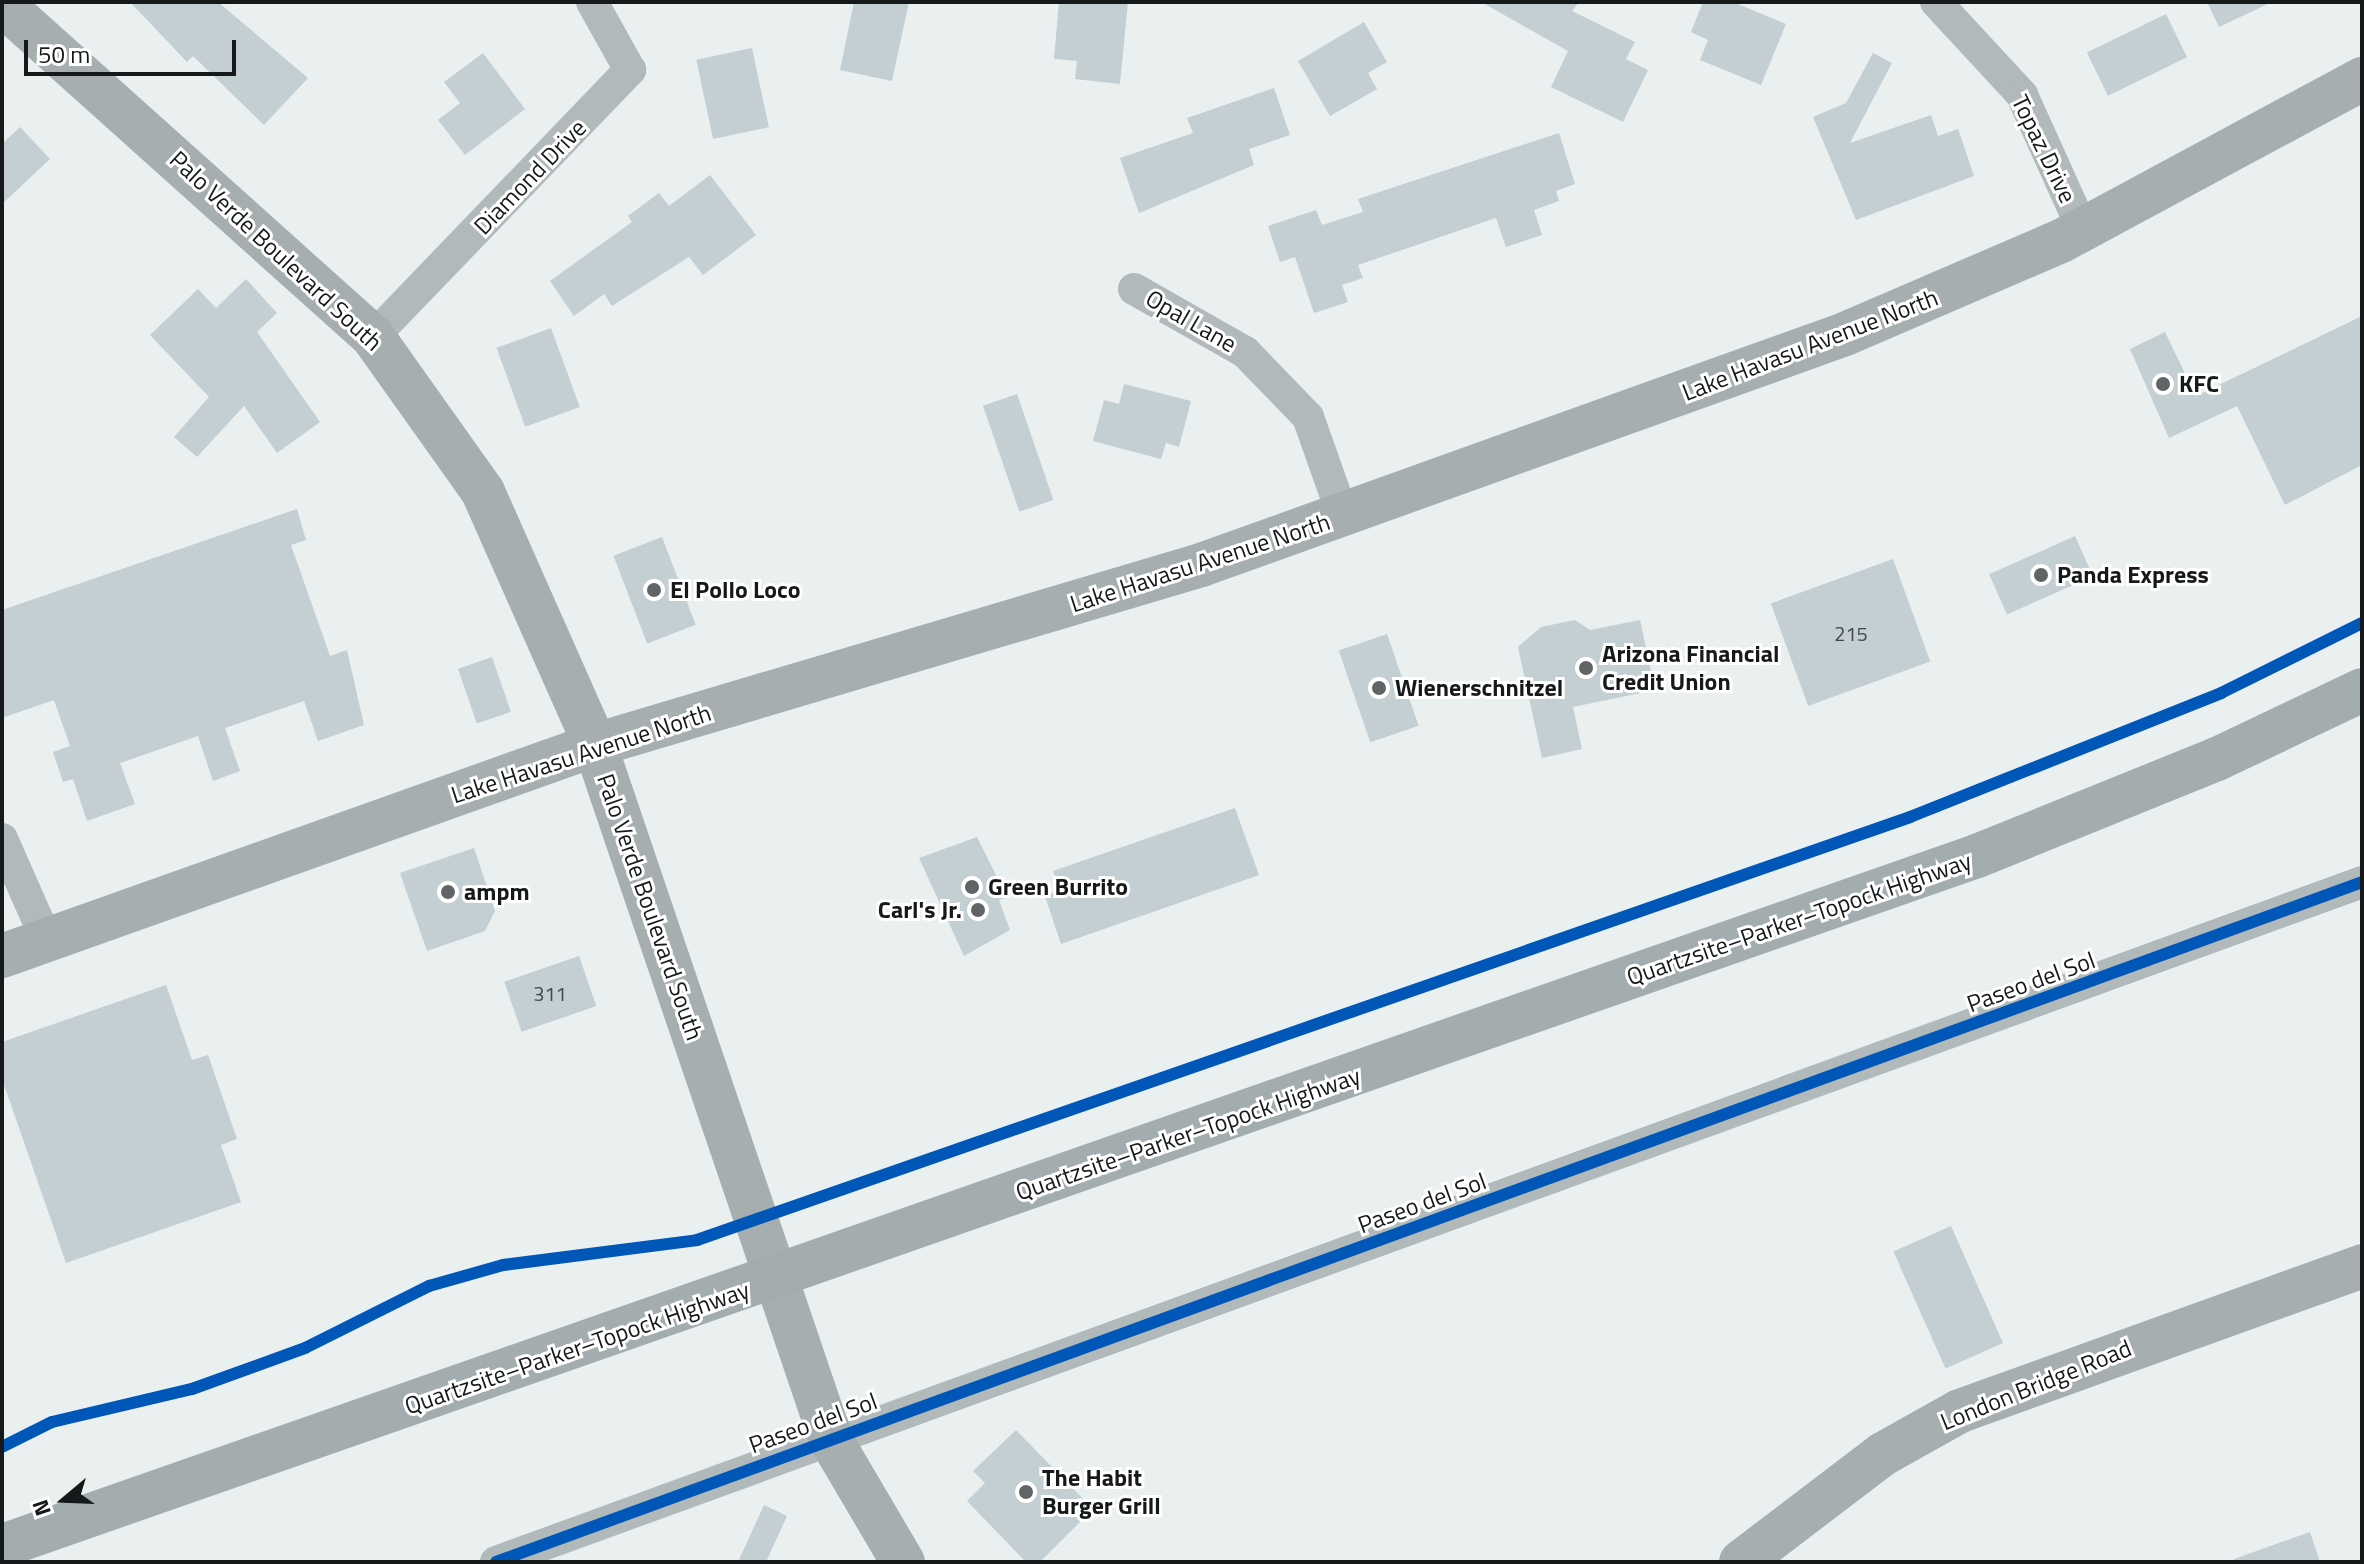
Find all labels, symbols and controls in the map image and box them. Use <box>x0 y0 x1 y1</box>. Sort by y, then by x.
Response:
scale bar <box>28 24 240 74</box>
text: 50 m <box>38 36 90 72</box>
street label: Topaz Drive <box>2006 90 2082 208</box>
street label: Diamond Drive <box>468 113 592 241</box>
street label: Palo Verde Boulevard South <box>164 145 388 357</box>
street label: Lake Havasu Avenue North <box>1678 283 1942 407</box>
street label: Opal Lane <box>1141 284 1241 358</box>
place label: KFC <box>2179 370 2219 398</box>
marker: KFC <box>2154 375 2172 393</box>
street label: Lake Havasu Avenue North <box>1066 507 1334 619</box>
place label: Panda Express <box>2057 561 2209 589</box>
marker: Panda Express <box>2032 566 2050 584</box>
place label: El Pollo Loco <box>670 576 800 604</box>
marker: El Pollo Loco <box>645 581 663 599</box>
house number: 215 <box>1834 621 1868 645</box>
place label: Arizona Financial Credit Union <box>1602 640 1779 696</box>
marker: Arizona Financial Credit Union <box>1577 659 1595 677</box>
place label: Wienerschnitzel <box>1395 674 1563 702</box>
marker: Wienerschnitzel <box>1370 679 1388 697</box>
street label: Lake Havasu Avenue North <box>447 698 715 810</box>
street label: Palo Verde Boulevard South <box>591 770 709 1044</box>
street label: Quartzsite–Parker–Topock Highway <box>1623 846 1975 992</box>
place label: Green Burrito <box>988 873 1128 901</box>
place label: ampm <box>464 878 530 906</box>
marker: Green Burrito <box>963 878 981 896</box>
marker: ampm <box>439 883 457 901</box>
place label: Carl's Jr. <box>878 896 962 924</box>
marker: Carl's Jr. <box>969 901 987 919</box>
street label: Paseo del Sol <box>1963 946 2099 1018</box>
house number: 311 <box>533 981 567 1005</box>
street label: Quartzsite–Parker–Topock Highway <box>1012 1061 1364 1207</box>
street label: Paseo del Sol <box>1354 1167 1490 1239</box>
street label: Quartzsite–Parker–Topock Highway <box>401 1275 753 1421</box>
street label: London Bridge Road <box>1936 1334 2136 1436</box>
street label: Paseo del Sol <box>745 1387 881 1459</box>
north arrow <box>24 1460 104 1540</box>
place label: The Habit Burger Grill <box>1042 1464 1161 1520</box>
marker: The Habit Burger Grill <box>1017 1483 1035 1501</box>
text: N <box>23 1495 60 1521</box>

